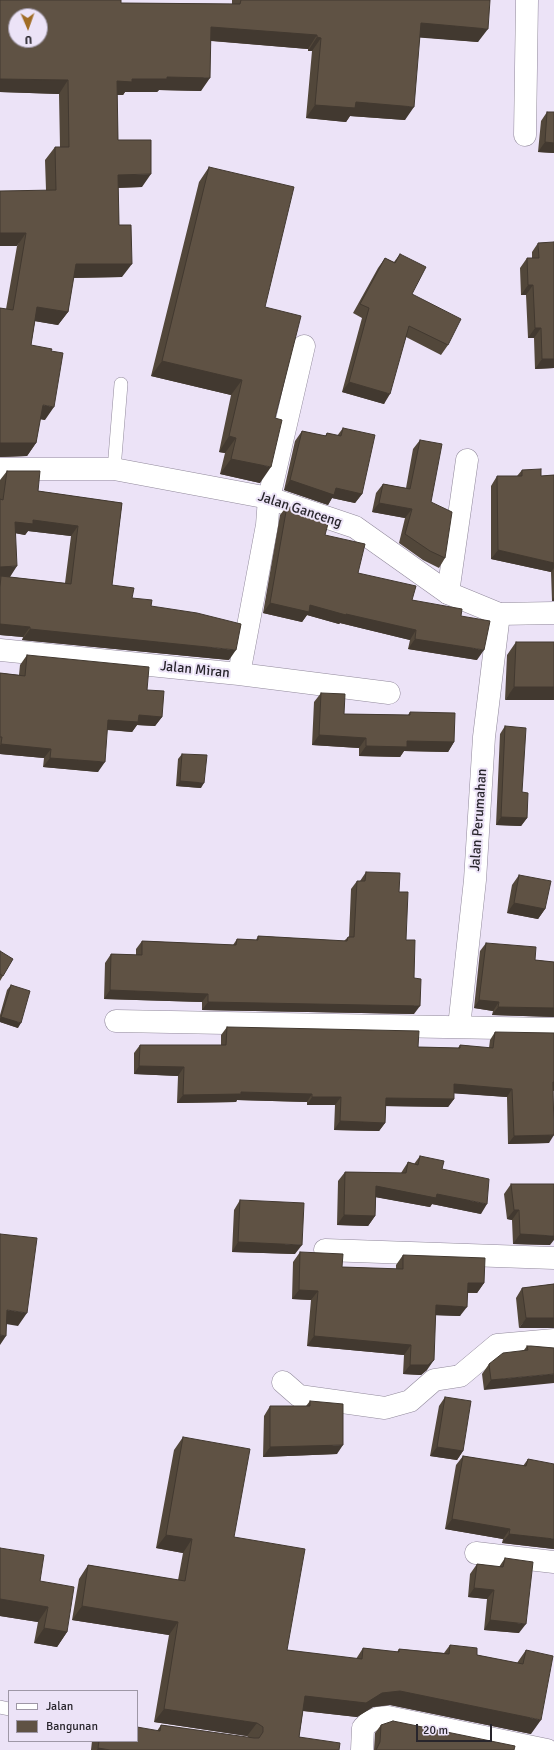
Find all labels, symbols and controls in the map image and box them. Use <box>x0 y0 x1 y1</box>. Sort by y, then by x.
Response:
north arrow <box>8 8 48 48</box>
text: U <box>24 33 32 46</box>
street label: Jalan Ganceng <box>256 489 344 531</box>
street label: Jalan Miran <box>159 658 231 682</box>
street label: Jalan Perumahan <box>467 768 491 872</box>
legend <box>8 1690 138 1742</box>
text: Jalan <box>46 1699 73 1714</box>
scale bar <box>418 1716 494 1742</box>
text: Bangunan <box>46 1719 98 1734</box>
text: 20 m <box>423 1723 448 1738</box>

